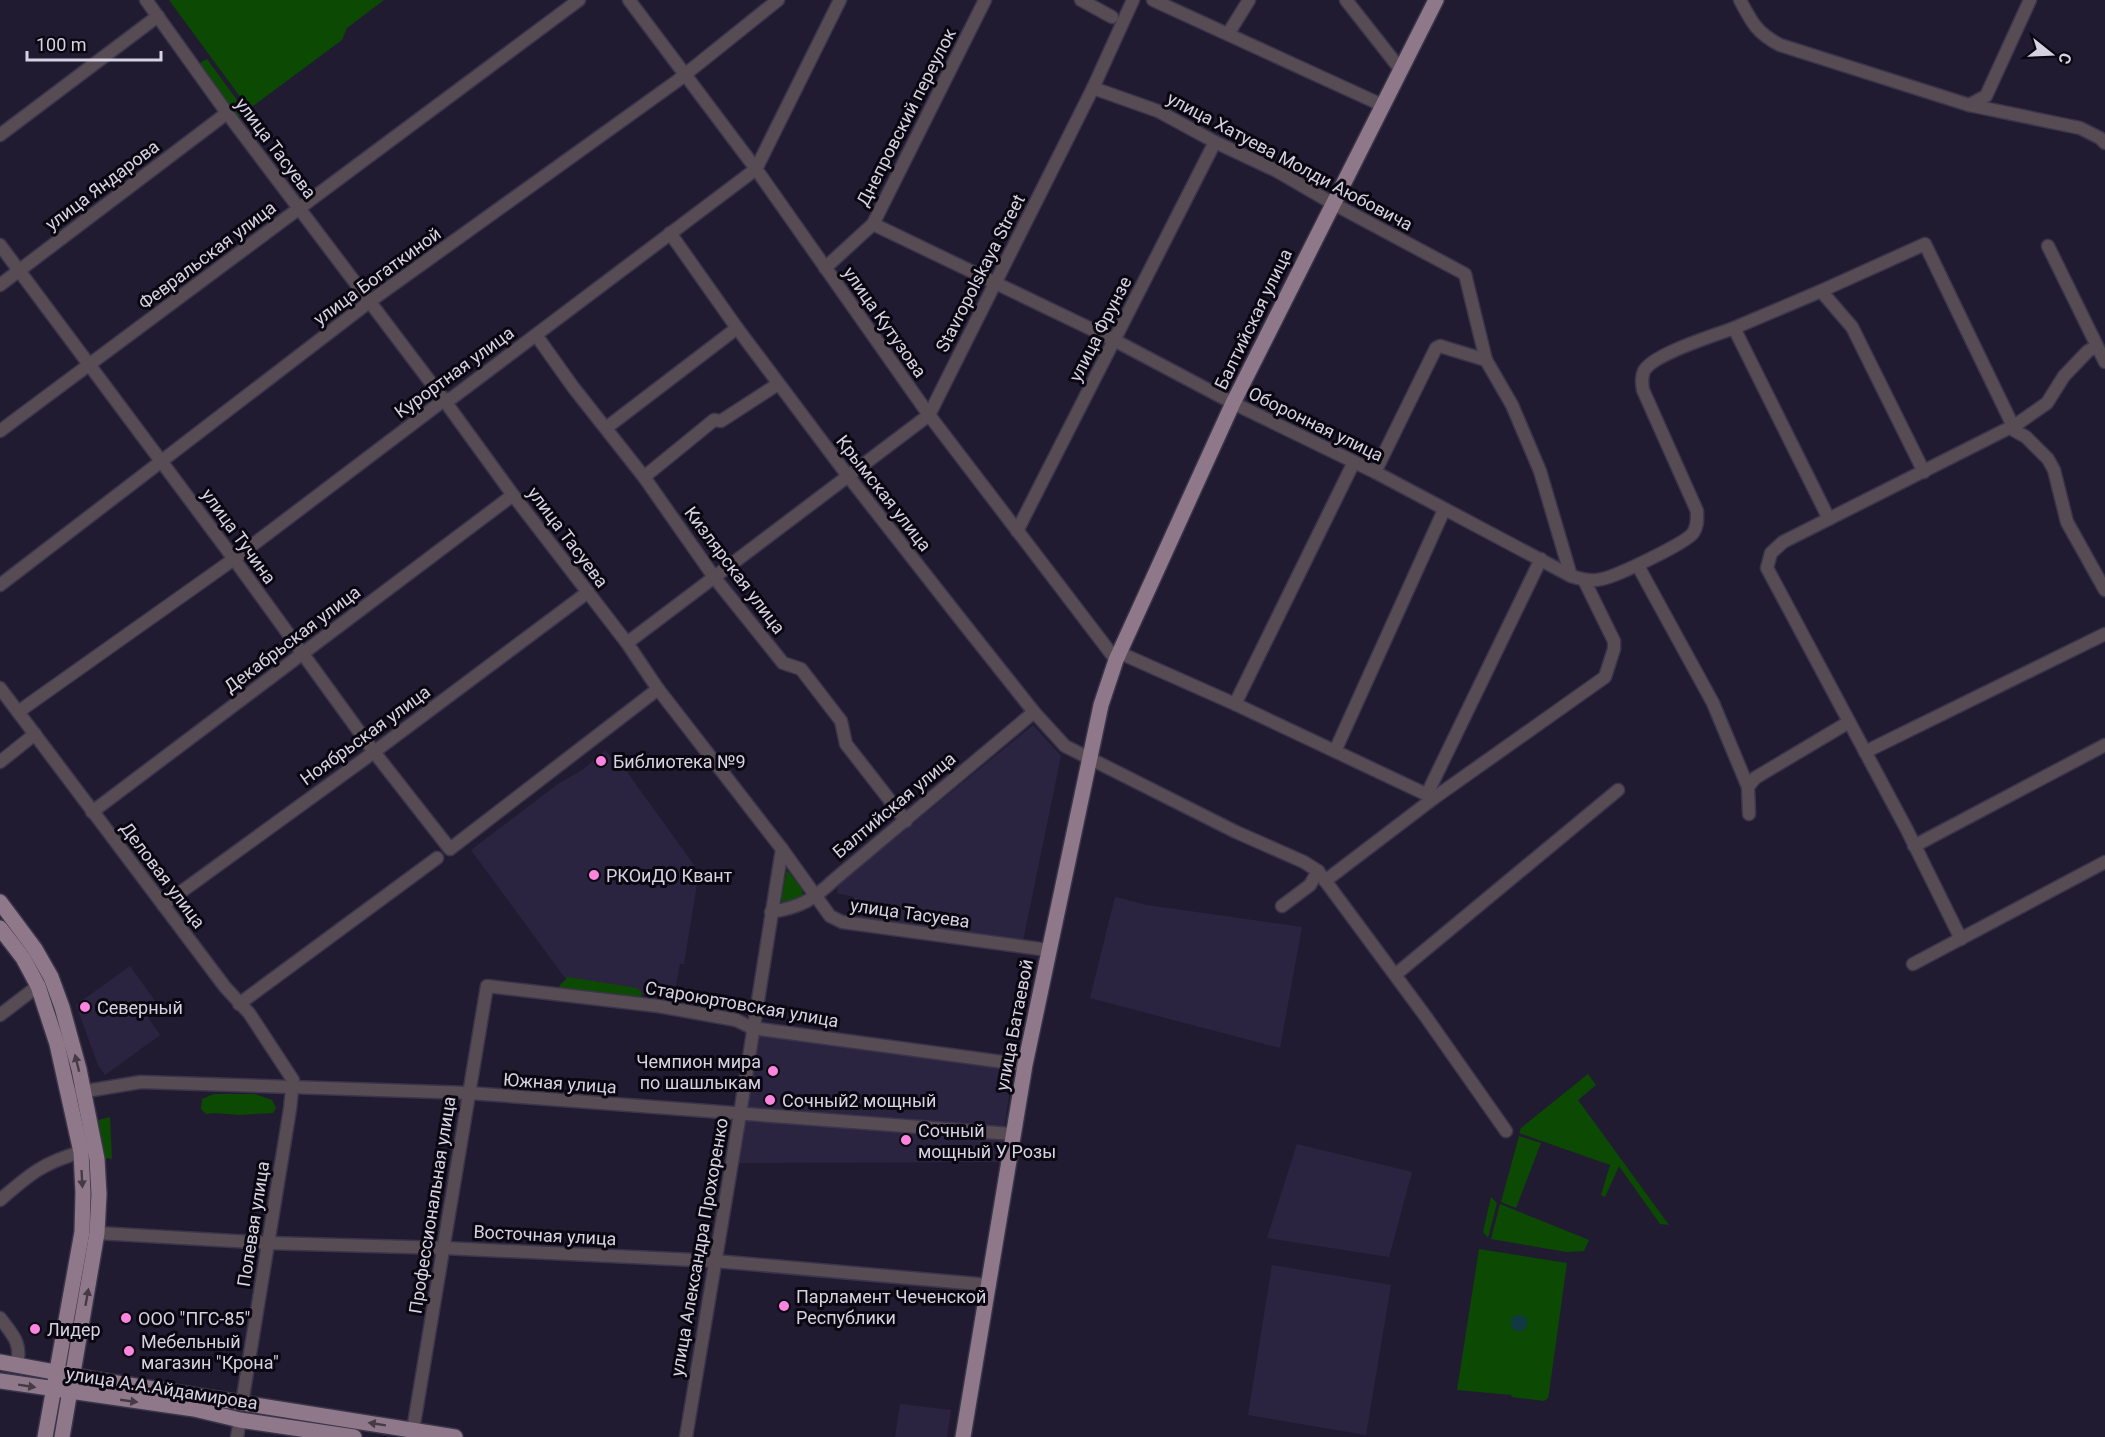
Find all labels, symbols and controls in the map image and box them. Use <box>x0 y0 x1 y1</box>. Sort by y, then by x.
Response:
scale bar <box>27 24 160 62</box>
street label: Днепровский переулок <box>852 24 960 210</box>
north arrow <box>2021 24 2081 84</box>
text: 100 m <box>36 34 87 55</box>
text: С <box>2054 51 2075 66</box>
street label: улица Хатуева Молди Аюбовича <box>1164 87 1416 235</box>
street label: улица Тасуева <box>231 94 321 202</box>
street label: улица Яндарова <box>41 135 163 235</box>
street label: Stavropolskaya Street <box>931 191 1029 355</box>
street label: Февральская улица <box>134 197 280 313</box>
street label: улица Богаткиной <box>309 223 445 329</box>
street label: Балтийская улица <box>1210 245 1296 393</box>
street label: улица Кутузова <box>839 263 931 381</box>
street label: улица Фрунзе <box>1064 273 1136 385</box>
street label: Курортная улица <box>390 322 518 422</box>
street label: Оборонная улица <box>1245 382 1387 466</box>
street label: Крымская улица <box>832 431 936 555</box>
street label: улица Тасуева <box>523 483 613 591</box>
street label: улица Тучина <box>197 484 281 588</box>
street label: Кизлярская улица <box>680 502 790 638</box>
street label: Декабрьская улица <box>220 581 364 697</box>
street label: Ноябрьская улица <box>296 681 434 789</box>
street label: Балтийская улица <box>828 748 960 862</box>
place label: Библиотека №9 <box>613 751 746 772</box>
marker: Библиотека №9 <box>594 754 608 768</box>
street label: Деловая улица <box>116 818 210 932</box>
place label: РКОиДО Квант <box>606 865 733 886</box>
marker: РКОиДО Квант <box>587 868 601 882</box>
street label: улица Тасуева <box>849 894 971 932</box>
street label: улица Батаевой <box>991 957 1037 1093</box>
street label: Староюртовская улица <box>644 977 840 1031</box>
place label: Северный <box>97 997 183 1018</box>
marker: Северный <box>78 1000 92 1014</box>
place label: Чемпион мира по шашлыкам <box>636 1051 761 1093</box>
one-way arrow <box>72 1054 82 1072</box>
marker: Чемпион мира по шашлыкам <box>766 1064 780 1078</box>
street label: Южная улица <box>502 1069 618 1097</box>
place label: Сочный2 мощный <box>782 1090 936 1111</box>
marker: Сочный2 мощный <box>763 1093 777 1107</box>
street label: Профессиональная улица <box>404 1095 460 1315</box>
street label: улица Александра Прохоренко <box>666 1116 732 1378</box>
place label: Сочный мощный У Розы <box>918 1120 1056 1162</box>
marker: Сочный мощный У Розы <box>899 1133 913 1147</box>
street label: Полевая улица <box>233 1160 273 1288</box>
one-way arrow <box>78 1170 87 1189</box>
street label: Восточная улица <box>473 1221 617 1249</box>
place label: Парламент Чеченской Республики <box>796 1286 986 1328</box>
one-way arrow <box>83 1287 92 1306</box>
marker: Парламент Чеченской Республики <box>777 1299 791 1313</box>
place label: ООО "ПГС-85" <box>138 1308 250 1329</box>
marker: ООО "ПГС-85" <box>119 1311 133 1325</box>
place label: Лидер <box>47 1319 101 1340</box>
marker: Лидер <box>28 1322 42 1336</box>
place label: Мебельный магазин "Крона" <box>141 1331 279 1373</box>
marker: Мебельный магазин "Крона" <box>122 1344 136 1358</box>
street label: улица А.А.Айдамирова <box>65 1362 259 1414</box>
one-way arrow <box>18 1382 37 1391</box>
one-way arrow <box>119 1396 138 1405</box>
one-way arrow <box>367 1420 386 1429</box>

